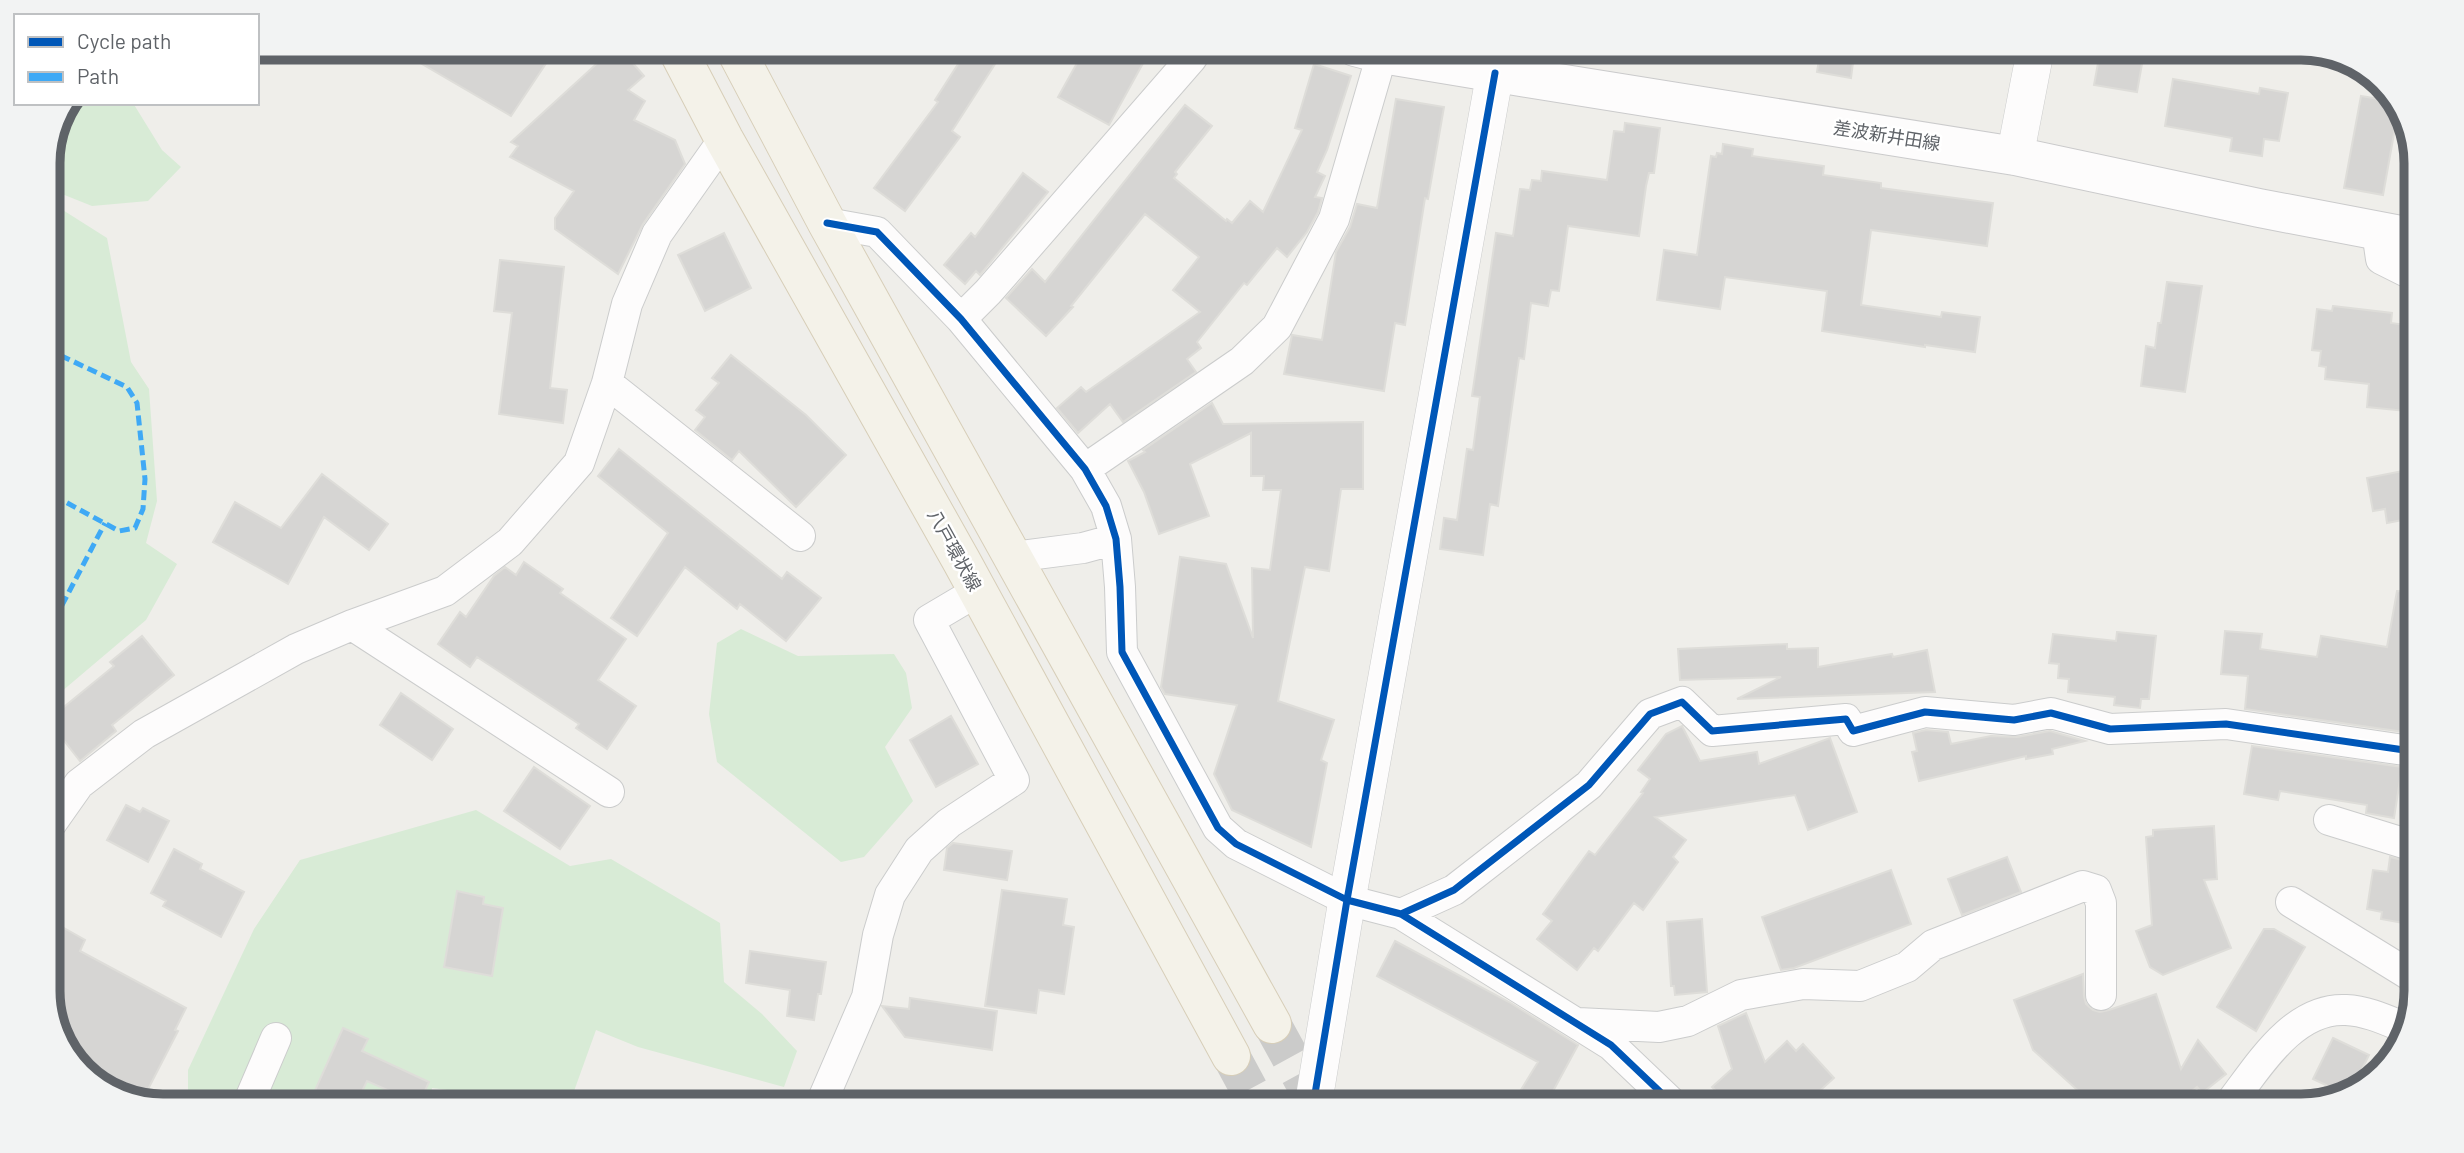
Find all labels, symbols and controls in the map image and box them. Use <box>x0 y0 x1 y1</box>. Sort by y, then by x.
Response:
legend <box>14 14 259 105</box>
text: Cycle path <box>77 28 171 53</box>
text: Path <box>77 63 119 88</box>
street label: 差波新井田線 <box>1832 116 1942 154</box>
street label: 八戸環状線 <box>924 505 986 595</box>

